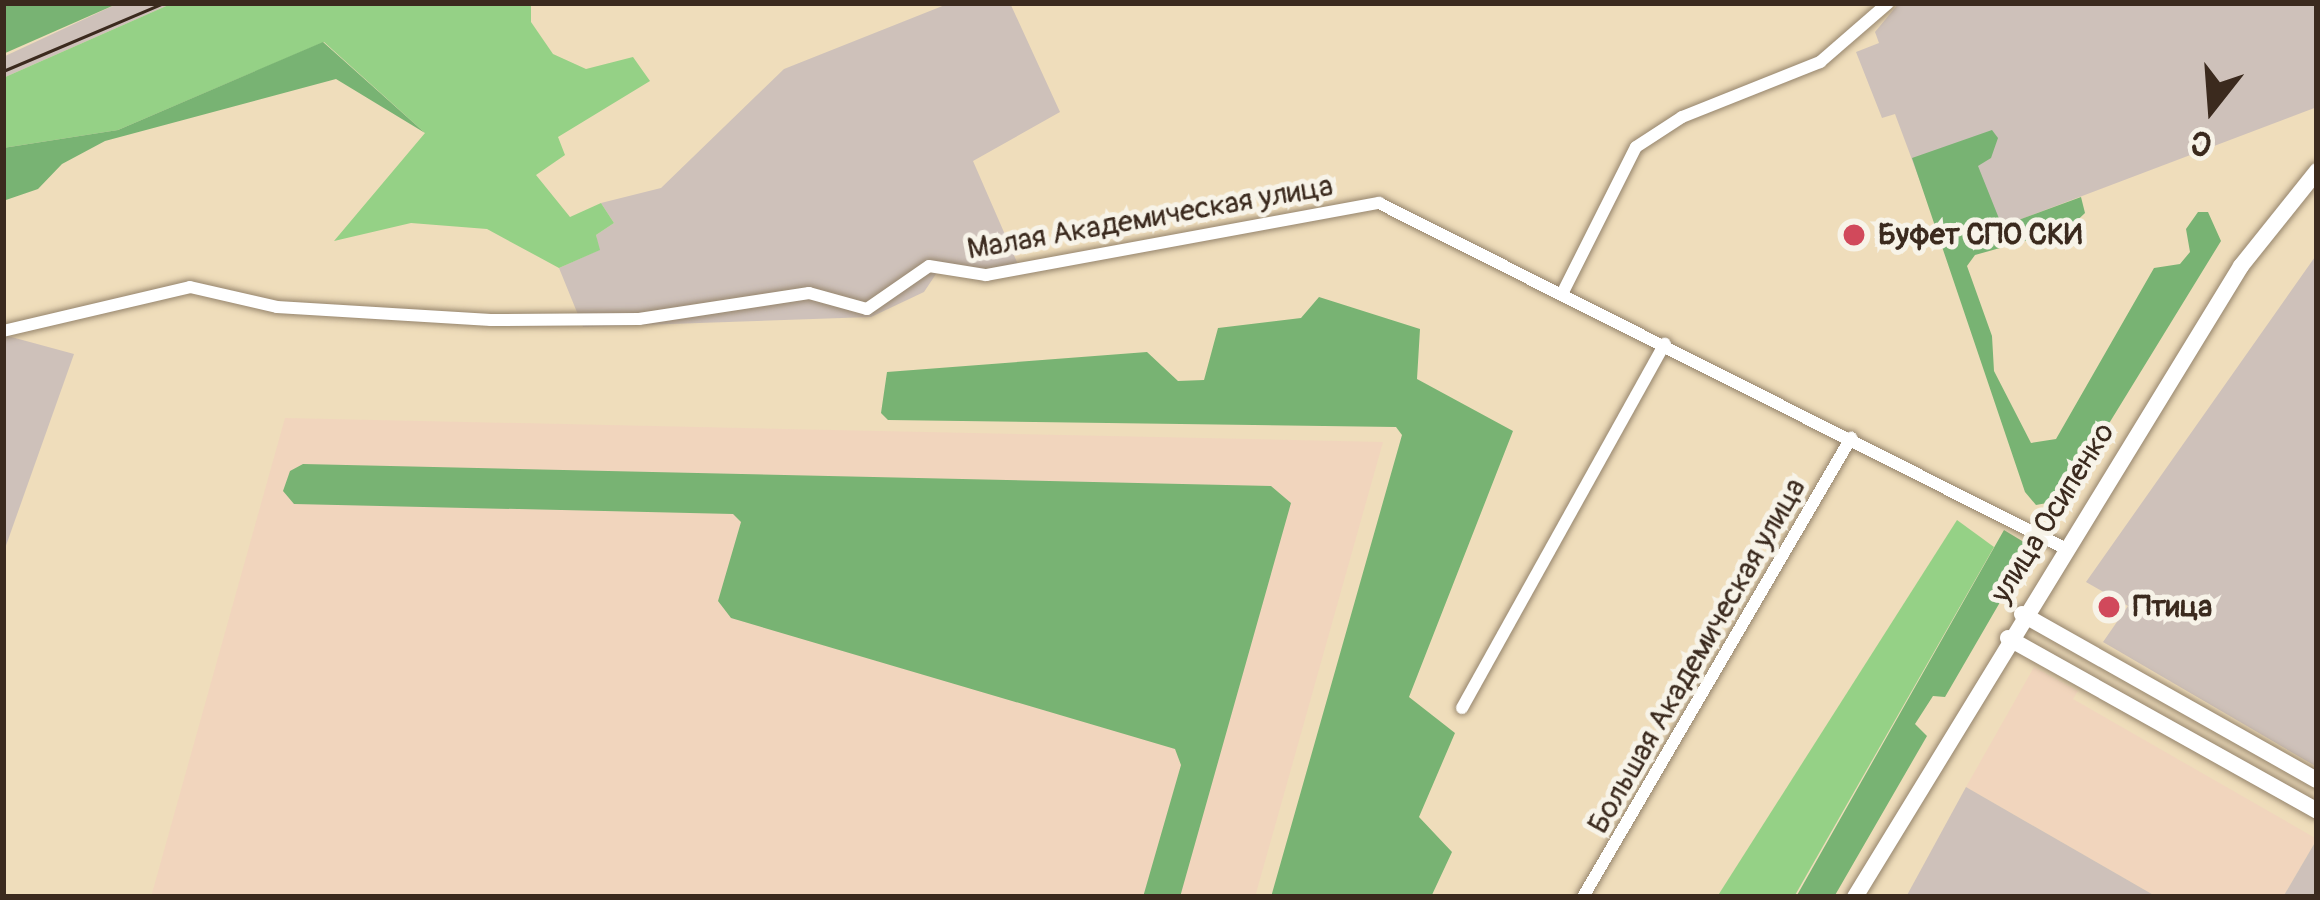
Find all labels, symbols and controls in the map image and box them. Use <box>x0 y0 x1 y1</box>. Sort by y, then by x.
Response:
north arrow <box>2152 48 2272 168</box>
text: С <box>2186 120 2217 165</box>
street label: Малая Академическая улица <box>964 168 1336 268</box>
place label: Буфет СПО СКИ <box>1878 217 2082 253</box>
marker: Буфет СПО СКИ <box>1841 222 1867 248</box>
street label: улица Осипенко <box>1983 416 2123 610</box>
street label: Большая Академическая улица <box>1580 472 1814 840</box>
place label: Птица <box>2133 589 2212 625</box>
marker: Птица <box>2096 594 2122 620</box>

